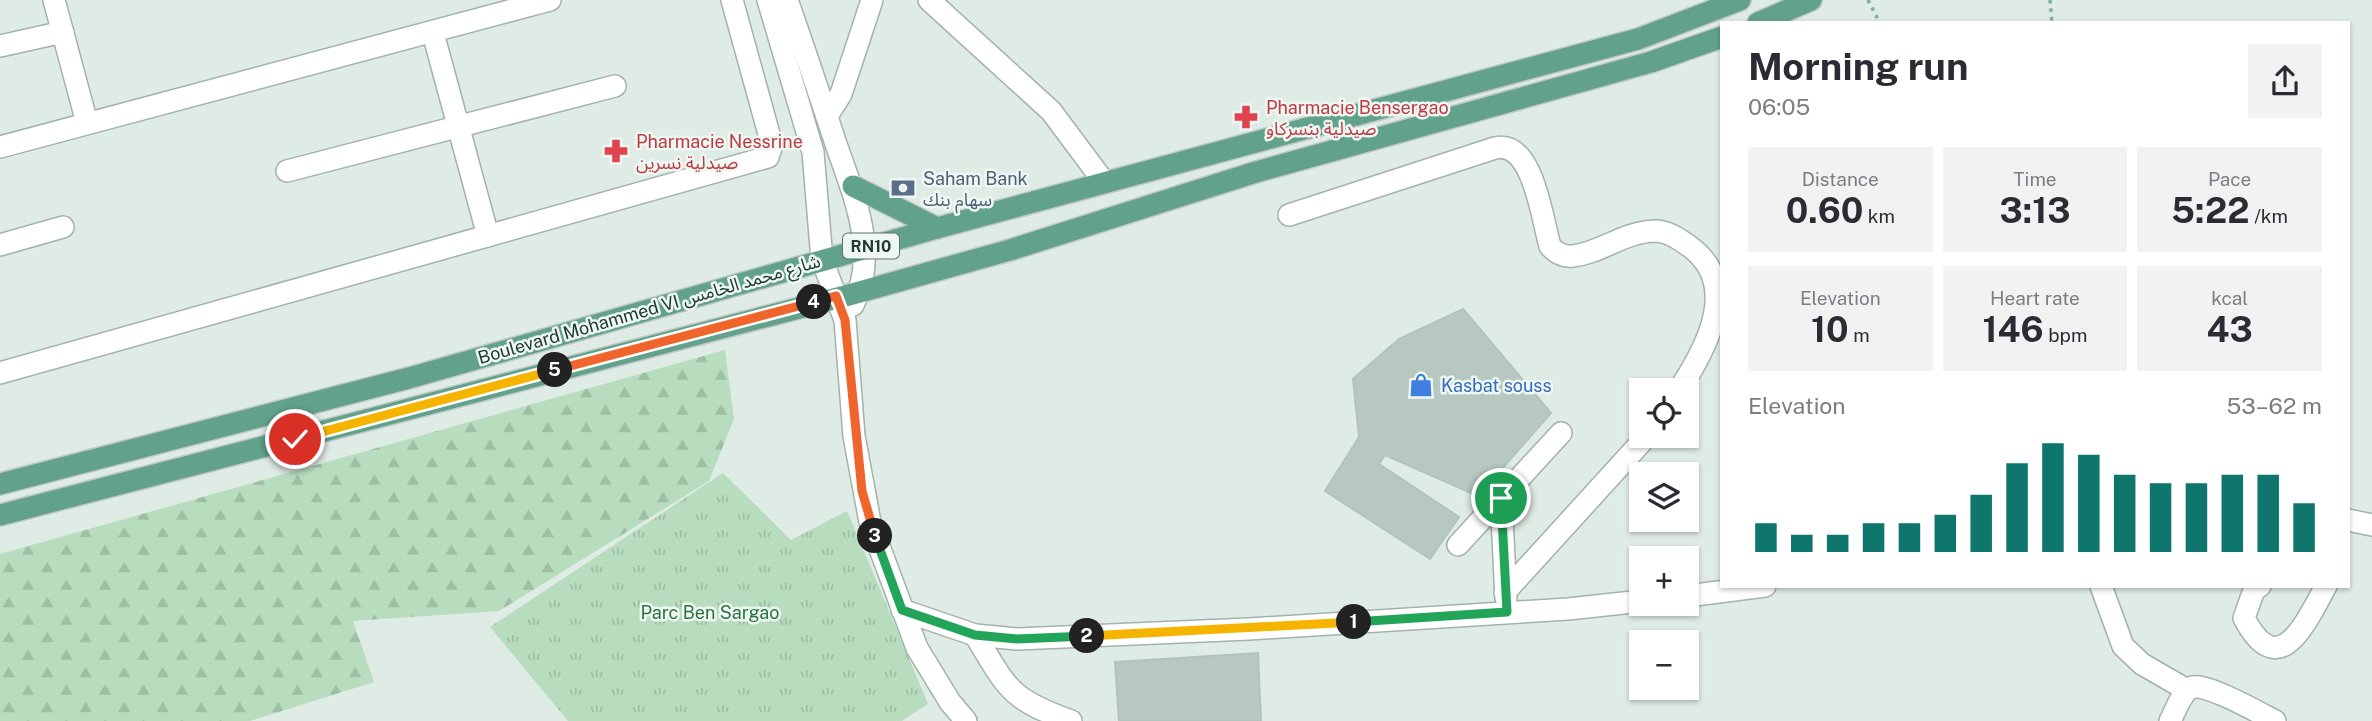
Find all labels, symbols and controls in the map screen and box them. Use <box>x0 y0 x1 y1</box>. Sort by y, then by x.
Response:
text: Morning run <box>1748 44 1969 89</box>
button: share <box>2248 44 2322 118</box>
text: 06:05 <box>1748 93 1810 120</box>
place label: Pharmacie Bensergao صيدلية بنسركاو <box>1266 97 1449 140</box>
pharmacy icon: Pharmacie Bensergao صيدلية بنسركاو <box>1232 103 1260 131</box>
place label: Pharmacie Nessrine صيدلية نسرين <box>636 131 803 174</box>
pharmacy icon: Pharmacie Nessrine صيدلية نسرين <box>602 137 630 165</box>
place label: Saham Bank سهام بنك <box>923 168 1028 214</box>
text: Distance <box>1802 168 1879 190</box>
text: Time <box>2013 168 2057 190</box>
text: Pace <box>2208 168 2251 190</box>
bank icon: Saham Bank سهام بنك <box>889 174 917 202</box>
text: 0.60 <box>1786 190 1863 231</box>
text: 3:13 <box>2000 190 2070 231</box>
text: 5:22 <box>2171 190 2250 231</box>
text: km <box>1863 205 1895 227</box>
text: /km <box>2250 205 2288 227</box>
road number: RN10 <box>843 234 899 258</box>
street label: Boulevard Mohammed VI شارع محمد الخامس <box>475 250 824 372</box>
pin: 4 <box>796 284 832 320</box>
text: Elevation <box>1800 287 1881 309</box>
text: Heart rate <box>1990 287 2080 309</box>
text: kcal <box>2211 287 2248 309</box>
text: 4 <box>807 290 820 312</box>
text: 10 <box>1811 309 1849 350</box>
text: 146 <box>1983 309 2044 350</box>
text: 43 <box>2207 309 2253 350</box>
text: m <box>1849 324 1870 346</box>
text: bpm <box>2044 324 2087 346</box>
pin: 5 <box>538 352 572 388</box>
text: 5 <box>548 358 561 380</box>
shop icon: Kasbat souss <box>1407 371 1435 399</box>
place label: Kasbat souss <box>1441 375 1552 396</box>
map controls <box>1629 378 1699 700</box>
button: locate <box>1629 378 1699 448</box>
text: Elevation <box>1748 392 1846 419</box>
text: 53–62 m <box>2227 392 2322 419</box>
pin <box>265 409 325 469</box>
icon: check <box>276 420 314 458</box>
button: layers <box>1629 462 1699 532</box>
pin <box>1471 468 1531 528</box>
icon: arrive <box>1482 479 1520 517</box>
pin: 3 <box>858 518 892 554</box>
text: 3 <box>868 524 881 546</box>
button: + <box>1629 546 1699 616</box>
park label: Parc Ben Sargao <box>640 602 780 623</box>
pin: 1 <box>1336 604 1372 640</box>
text: 1 <box>1349 610 1358 632</box>
pin: 2 <box>1070 618 1104 654</box>
text: 2 <box>1080 624 1093 646</box>
button: − <box>1629 630 1699 700</box>

